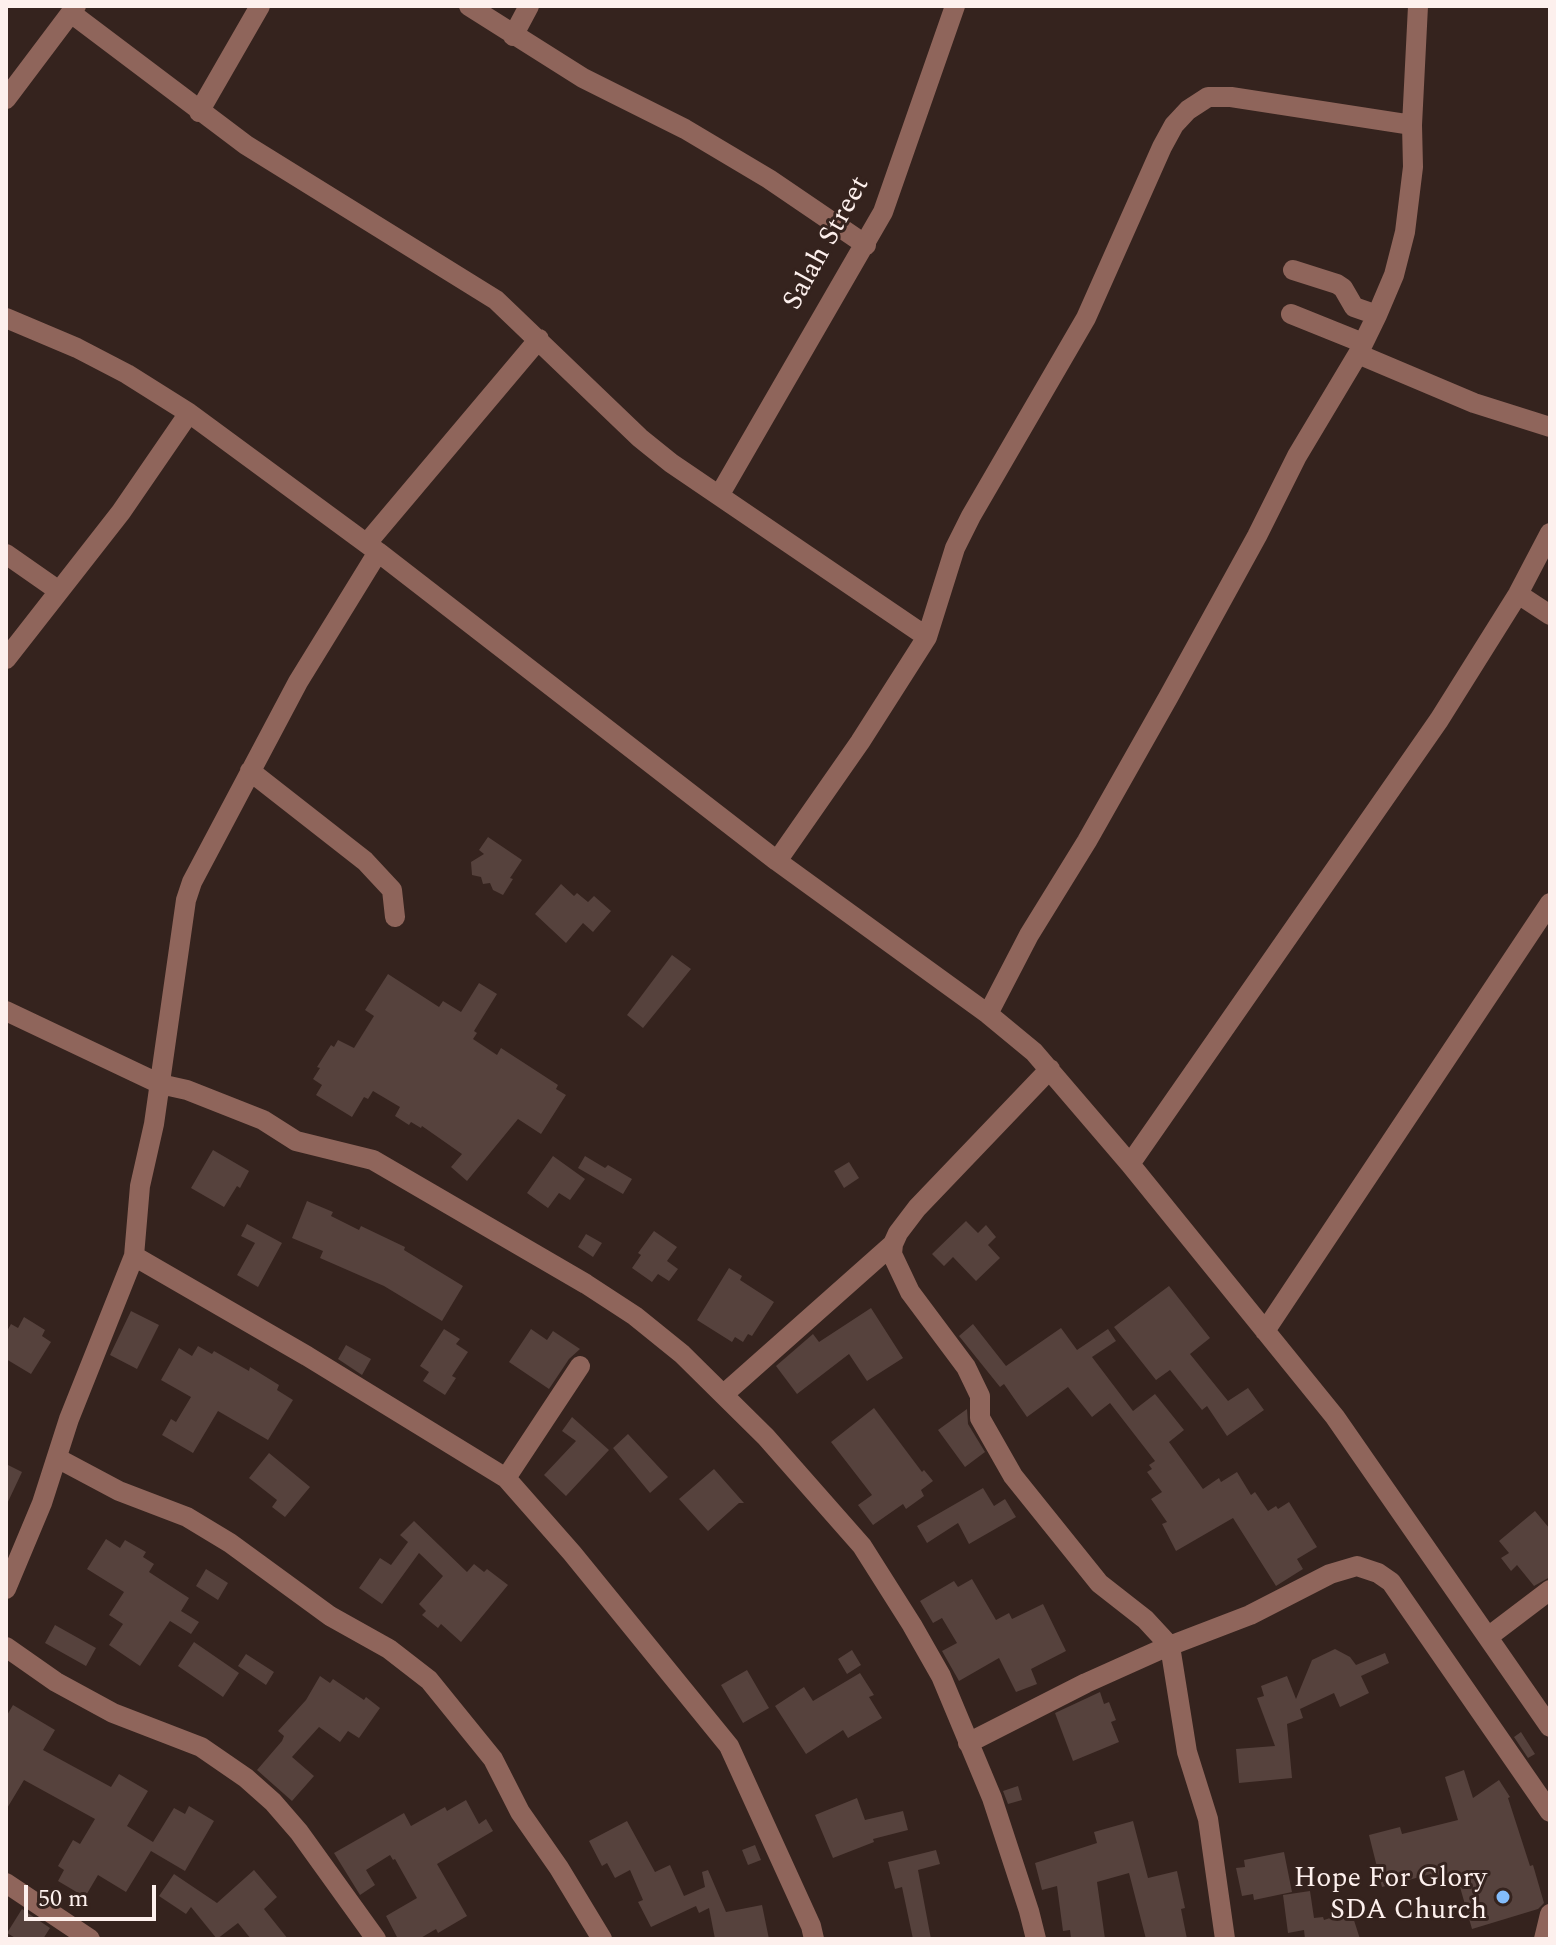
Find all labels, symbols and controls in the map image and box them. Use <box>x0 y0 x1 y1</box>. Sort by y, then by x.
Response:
street label: Salah Street <box>778 171 878 317</box>
place label: Hope For Glory SDA Church <box>1294 1864 1487 1930</box>
scale bar <box>28 1869 160 1919</box>
text: 50 m <box>38 1881 89 1917</box>
marker: Hope For Glory SDA Church <box>1494 1888 1512 1906</box>

